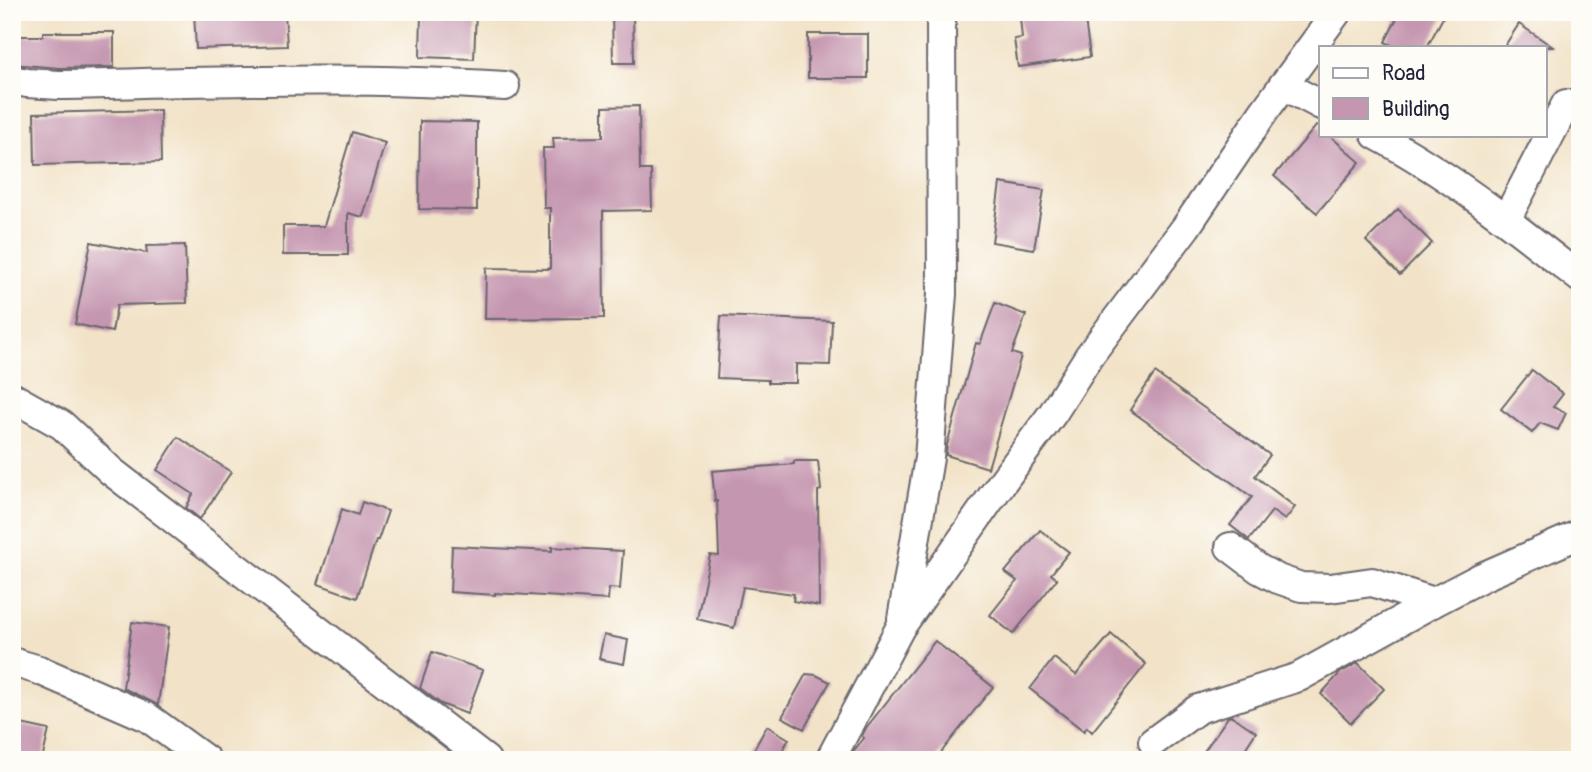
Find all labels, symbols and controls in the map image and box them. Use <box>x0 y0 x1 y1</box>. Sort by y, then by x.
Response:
legend <box>1319 46 1546 136</box>
text: Road <box>1382 60 1426 87</box>
text: Building <box>1382 96 1449 123</box>

